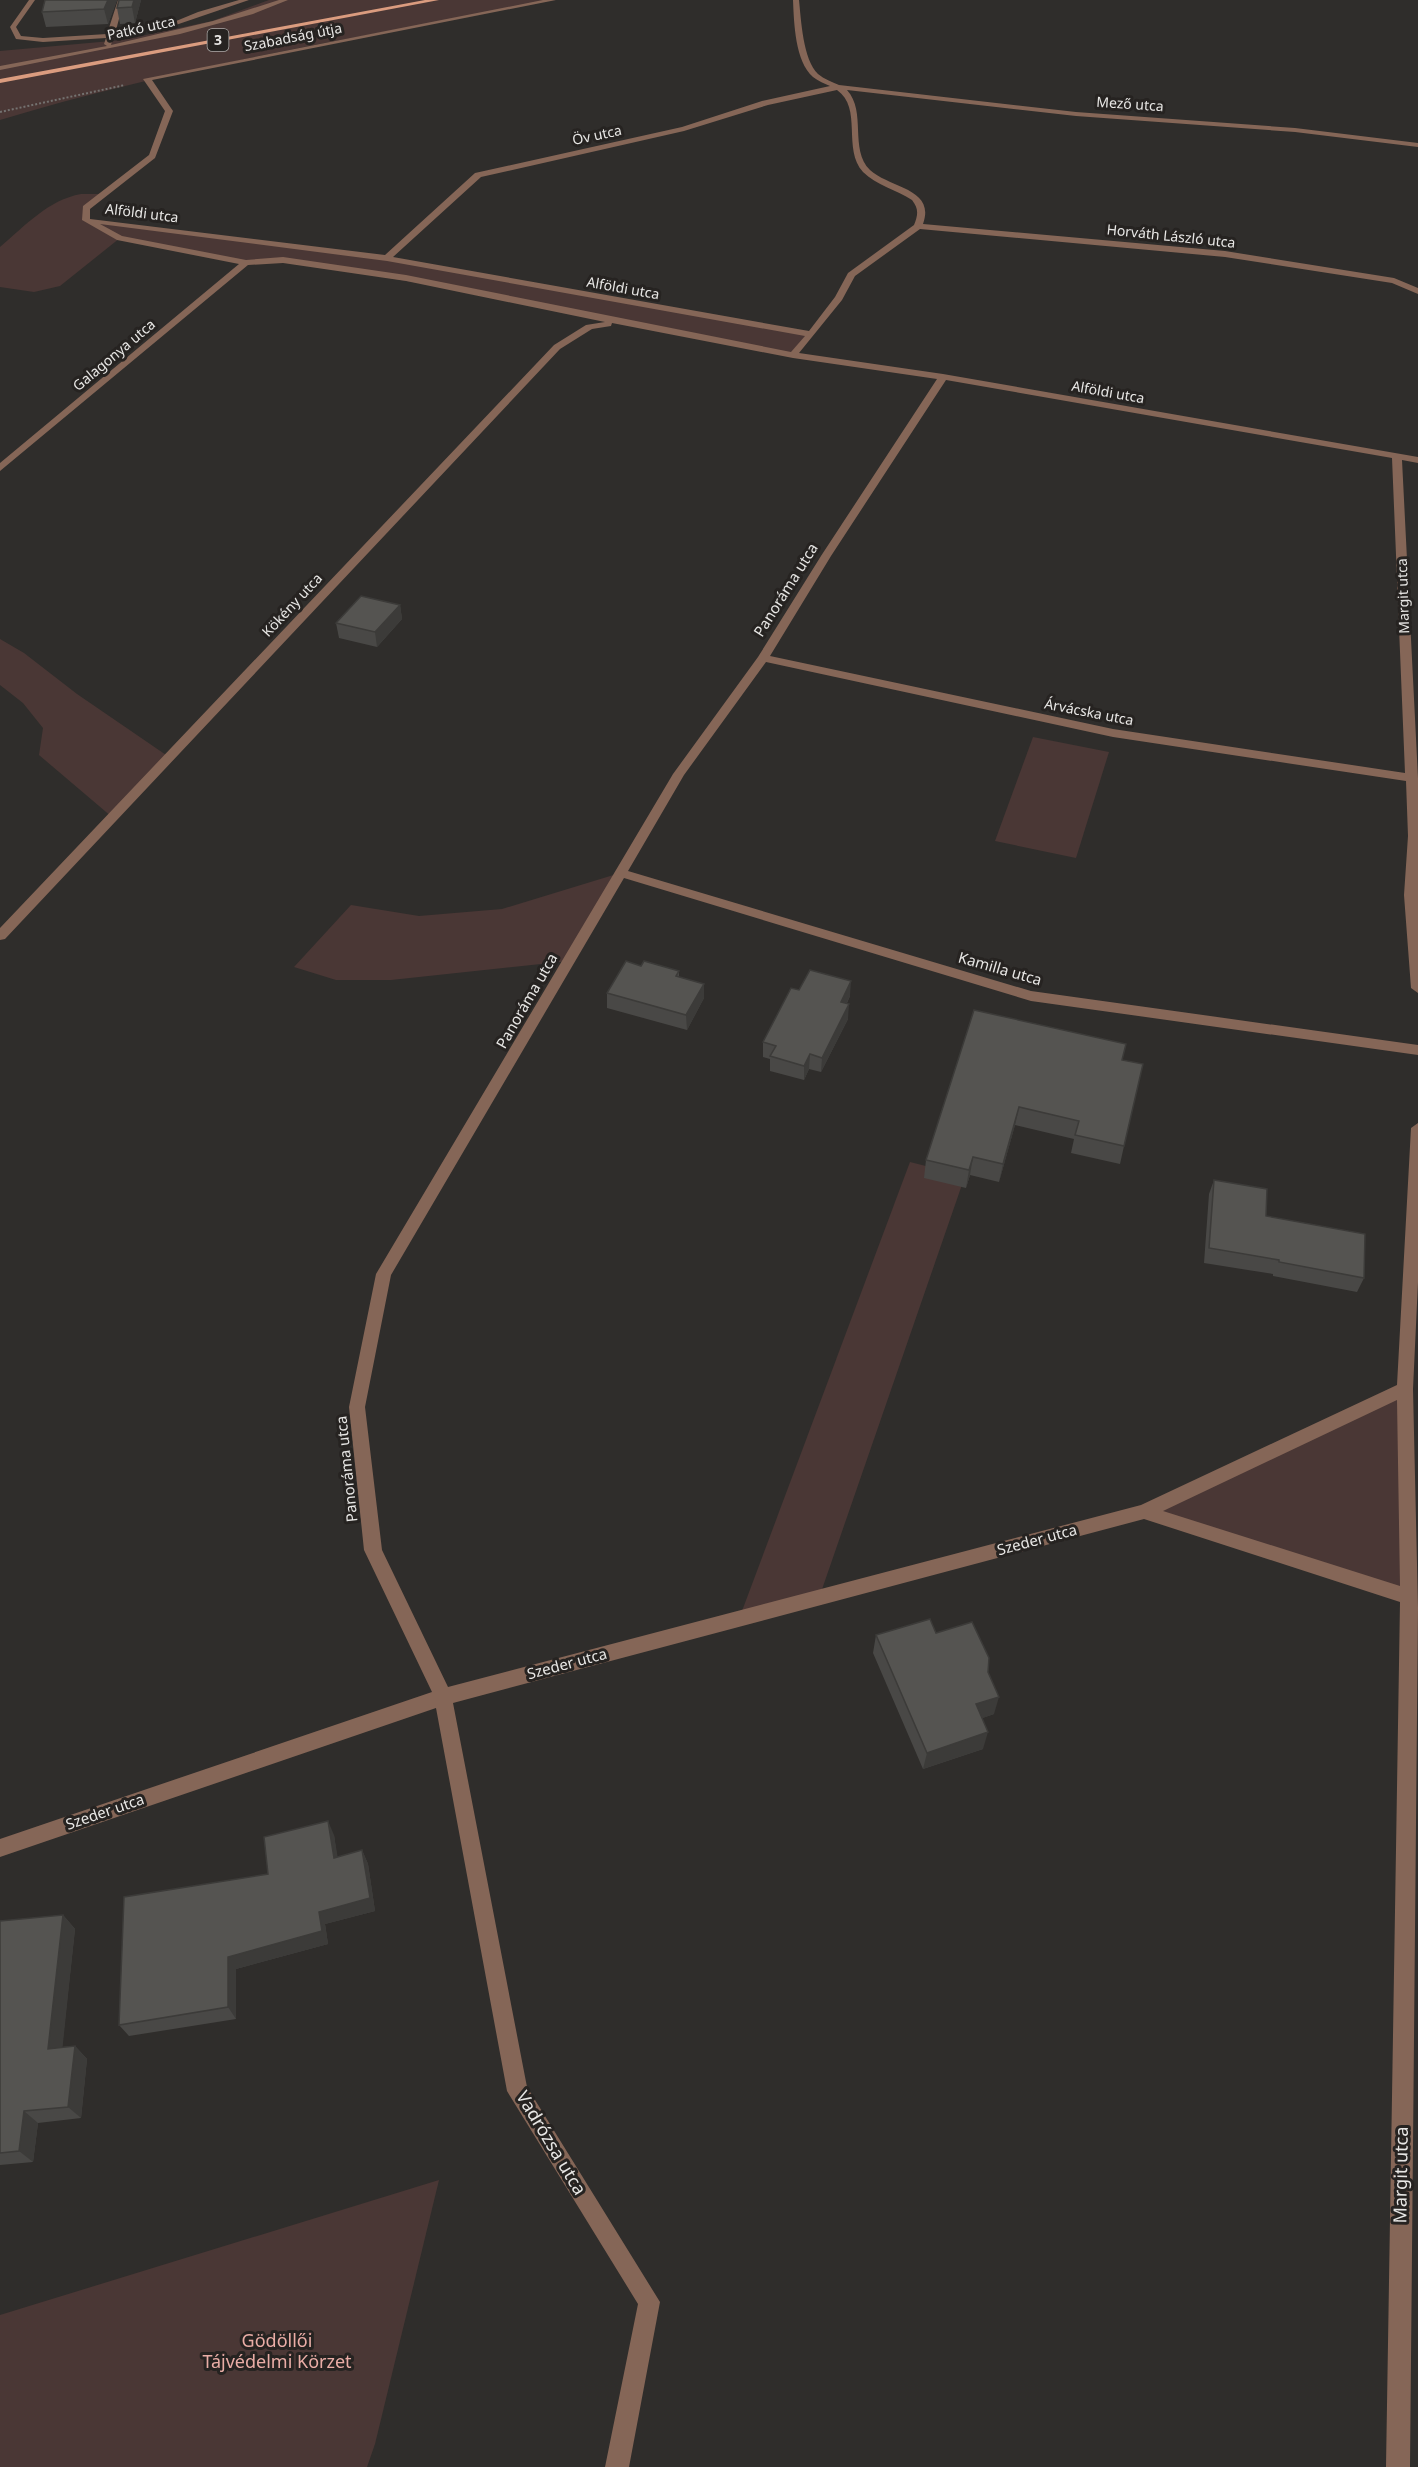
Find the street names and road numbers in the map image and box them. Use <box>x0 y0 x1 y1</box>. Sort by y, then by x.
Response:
street label: Patkó utca <box>105 11 177 44</box>
street label: Szabadság útja <box>242 18 343 55</box>
road number: 3 <box>208 29 228 51</box>
street label: Mező utca <box>1096 92 1164 115</box>
street label: Öv utca <box>570 120 623 149</box>
street label: Alföldi utca <box>104 199 180 226</box>
street label: Horváth László utca <box>1106 219 1236 252</box>
street label: Alföldi utca <box>585 272 661 303</box>
street label: Galagonya utca <box>68 315 159 395</box>
street label: Alföldi utca <box>1070 376 1146 407</box>
street label: Panoráma utca <box>748 539 822 640</box>
street label: Margit utca <box>1392 558 1413 634</box>
street label: Kökény utca <box>257 569 326 640</box>
street label: Árvácska utca <box>1043 694 1135 729</box>
street label: Kamilla utca <box>956 947 1044 989</box>
street label: Panoráma utca <box>491 949 561 1052</box>
street label: Panoráma utca <box>330 1415 362 1523</box>
street label: Szeder utca <box>995 1519 1079 1559</box>
street label: Szeder utca <box>525 1643 609 1683</box>
street label: Szeder utca <box>63 1788 147 1834</box>
street label: Vadrózsa utca <box>511 2086 592 2199</box>
street label: Margit utca <box>1387 2126 1413 2224</box>

